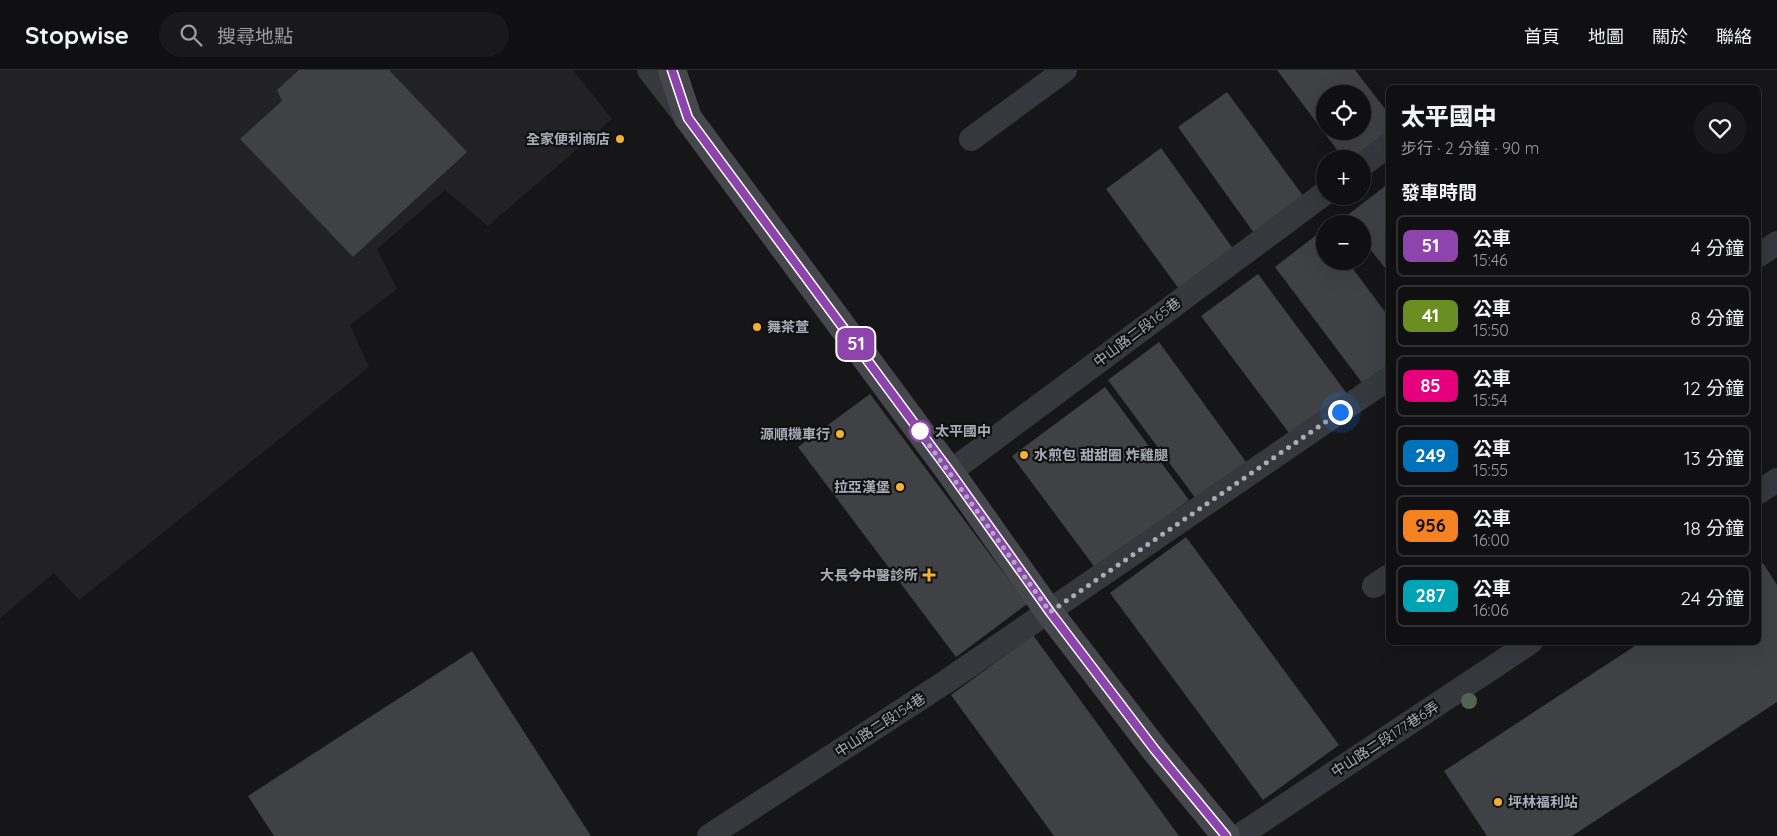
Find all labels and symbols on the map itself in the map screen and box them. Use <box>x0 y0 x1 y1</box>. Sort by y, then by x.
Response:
place label: 全家便利商店 <box>526 130 610 148</box>
marker: 全家便利商店 <box>614 133 626 145</box>
street label: 中山路二段165巷 <box>1090 293 1184 371</box>
place label: 舞茶萱 <box>767 318 809 336</box>
marker: 舞茶萱 <box>751 321 763 333</box>
line badge: 51 <box>834 328 878 360</box>
your location <box>1328 400 1353 425</box>
marker: 太平國中 <box>909 420 931 442</box>
place label: 太平國中 <box>935 422 991 440</box>
place label: 源順機車行 <box>760 425 830 443</box>
marker: 源順機車行 <box>834 428 846 440</box>
place label: 水煎包 甜甜圈 炸雞腿 <box>1034 446 1169 464</box>
marker: 水煎包 甜甜圈 炸雞腿 <box>1018 449 1030 461</box>
place label: 拉亞漢堡 <box>834 478 890 496</box>
marker: 拉亞漢堡 <box>894 481 906 493</box>
place label: 大長今中醫診所 <box>820 566 918 584</box>
marker: 大長今中醫診所 <box>922 568 936 582</box>
street label: 中山路二段154巷 <box>831 689 929 761</box>
street label: 中山路二段177巷6弄 <box>1328 697 1442 781</box>
place label: 坪林福利站 <box>1508 793 1578 811</box>
marker: 坪林福利站 <box>1492 796 1504 808</box>

